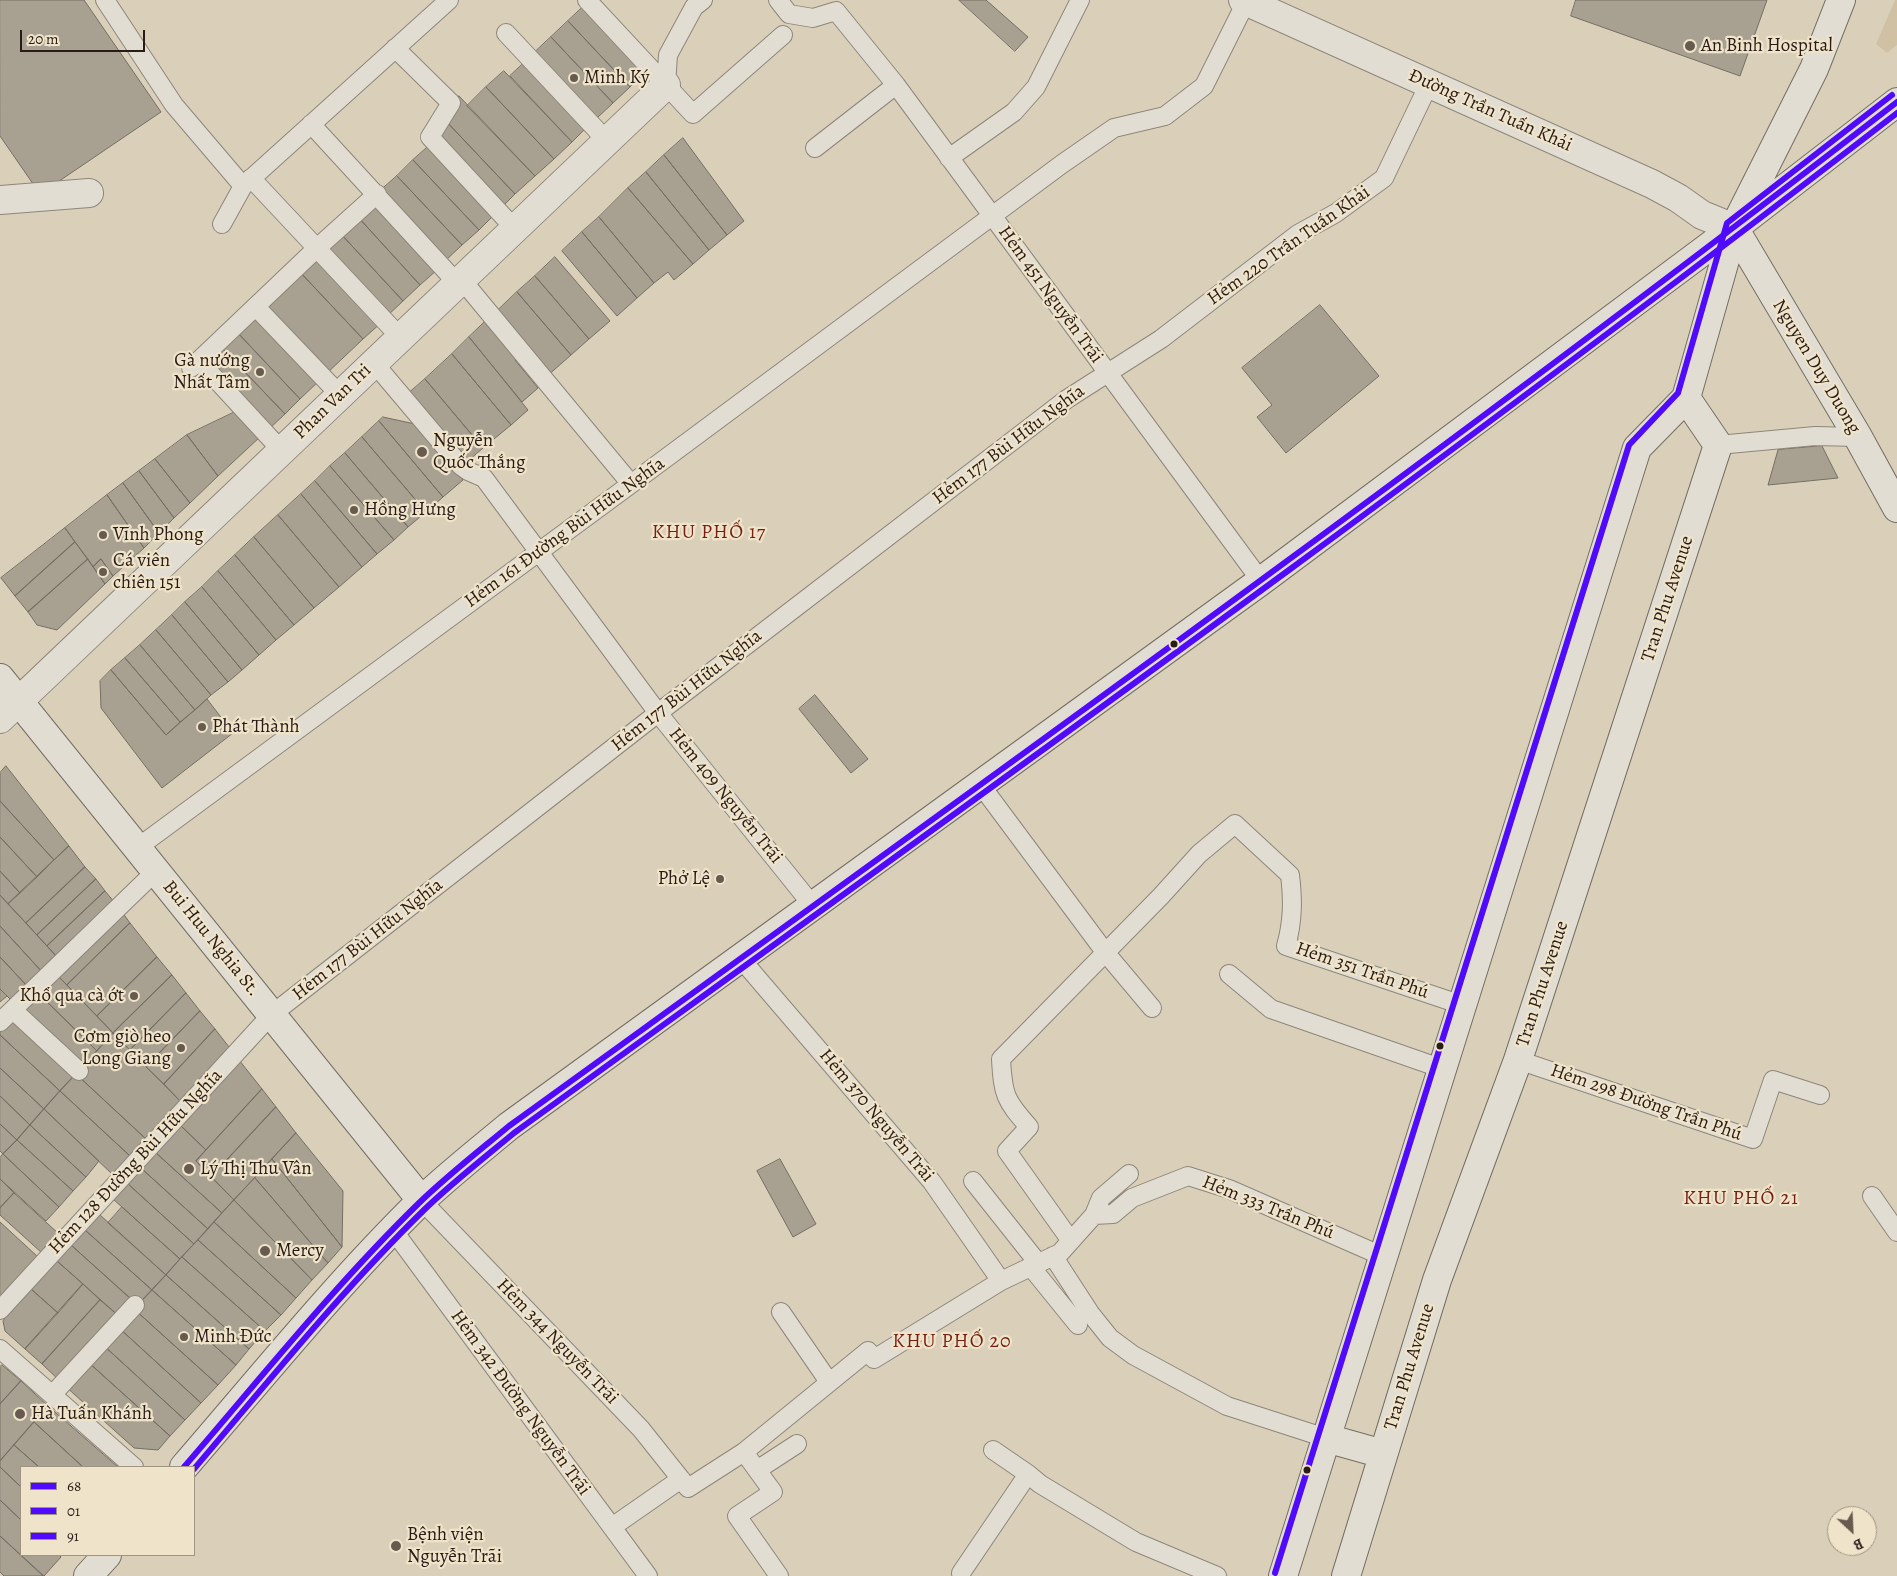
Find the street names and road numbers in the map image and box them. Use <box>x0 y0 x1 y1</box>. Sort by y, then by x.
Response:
street label: Đường Trần Tuấn Khải <box>1405 65 1575 157</box>
street label: Hẻm 220 Trần Tuấn Khải <box>1203 181 1375 311</box>
street label: Hẻm 451 Nguyễn Trãi <box>993 222 1107 368</box>
street label: Nguyen Duy Duong <box>1767 296 1865 438</box>
street label: Phan Van Tri <box>289 359 377 445</box>
street label: Hẻm 177 Bùi Hữu Nghĩa <box>928 380 1090 510</box>
street label: Hẻm 161 Đường Bùi Hữu Nghĩa <box>460 453 670 613</box>
street label: Tran Phu Avenue <box>1637 533 1699 665</box>
street label: Hẻm 177 Bùi Hữu Nghĩa <box>607 625 767 757</box>
street label: Hẻm 409 Nguyễn Trãi <box>663 723 787 869</box>
street label: Hẻm 177 Bùi Hữu Nghĩa <box>288 874 448 1006</box>
street label: Bui Huu Nghia St. <box>157 876 265 1002</box>
street label: Tran Phu Avenue <box>1512 918 1574 1050</box>
street label: Hẻm 351 Trần Phú <box>1292 938 1432 1004</box>
street label: Hẻm 370 Nguyễn Trãi <box>814 1045 938 1187</box>
street label: Hẻm 298 Đường Trần Phú <box>1547 1059 1745 1147</box>
street label: Hẻm 128 Đường Bùi Hữu Nghĩa <box>44 1065 228 1259</box>
street label: Hẻm 333 Trần Phú <box>1199 1171 1337 1245</box>
street label: Hẻm 344 Nguyễn Trãi <box>491 1274 623 1410</box>
street label: Tran Phu Avenue <box>1380 1301 1440 1433</box>
street label: Hẻm 342 Đường Nguyễn Trãi <box>445 1306 595 1500</box>

